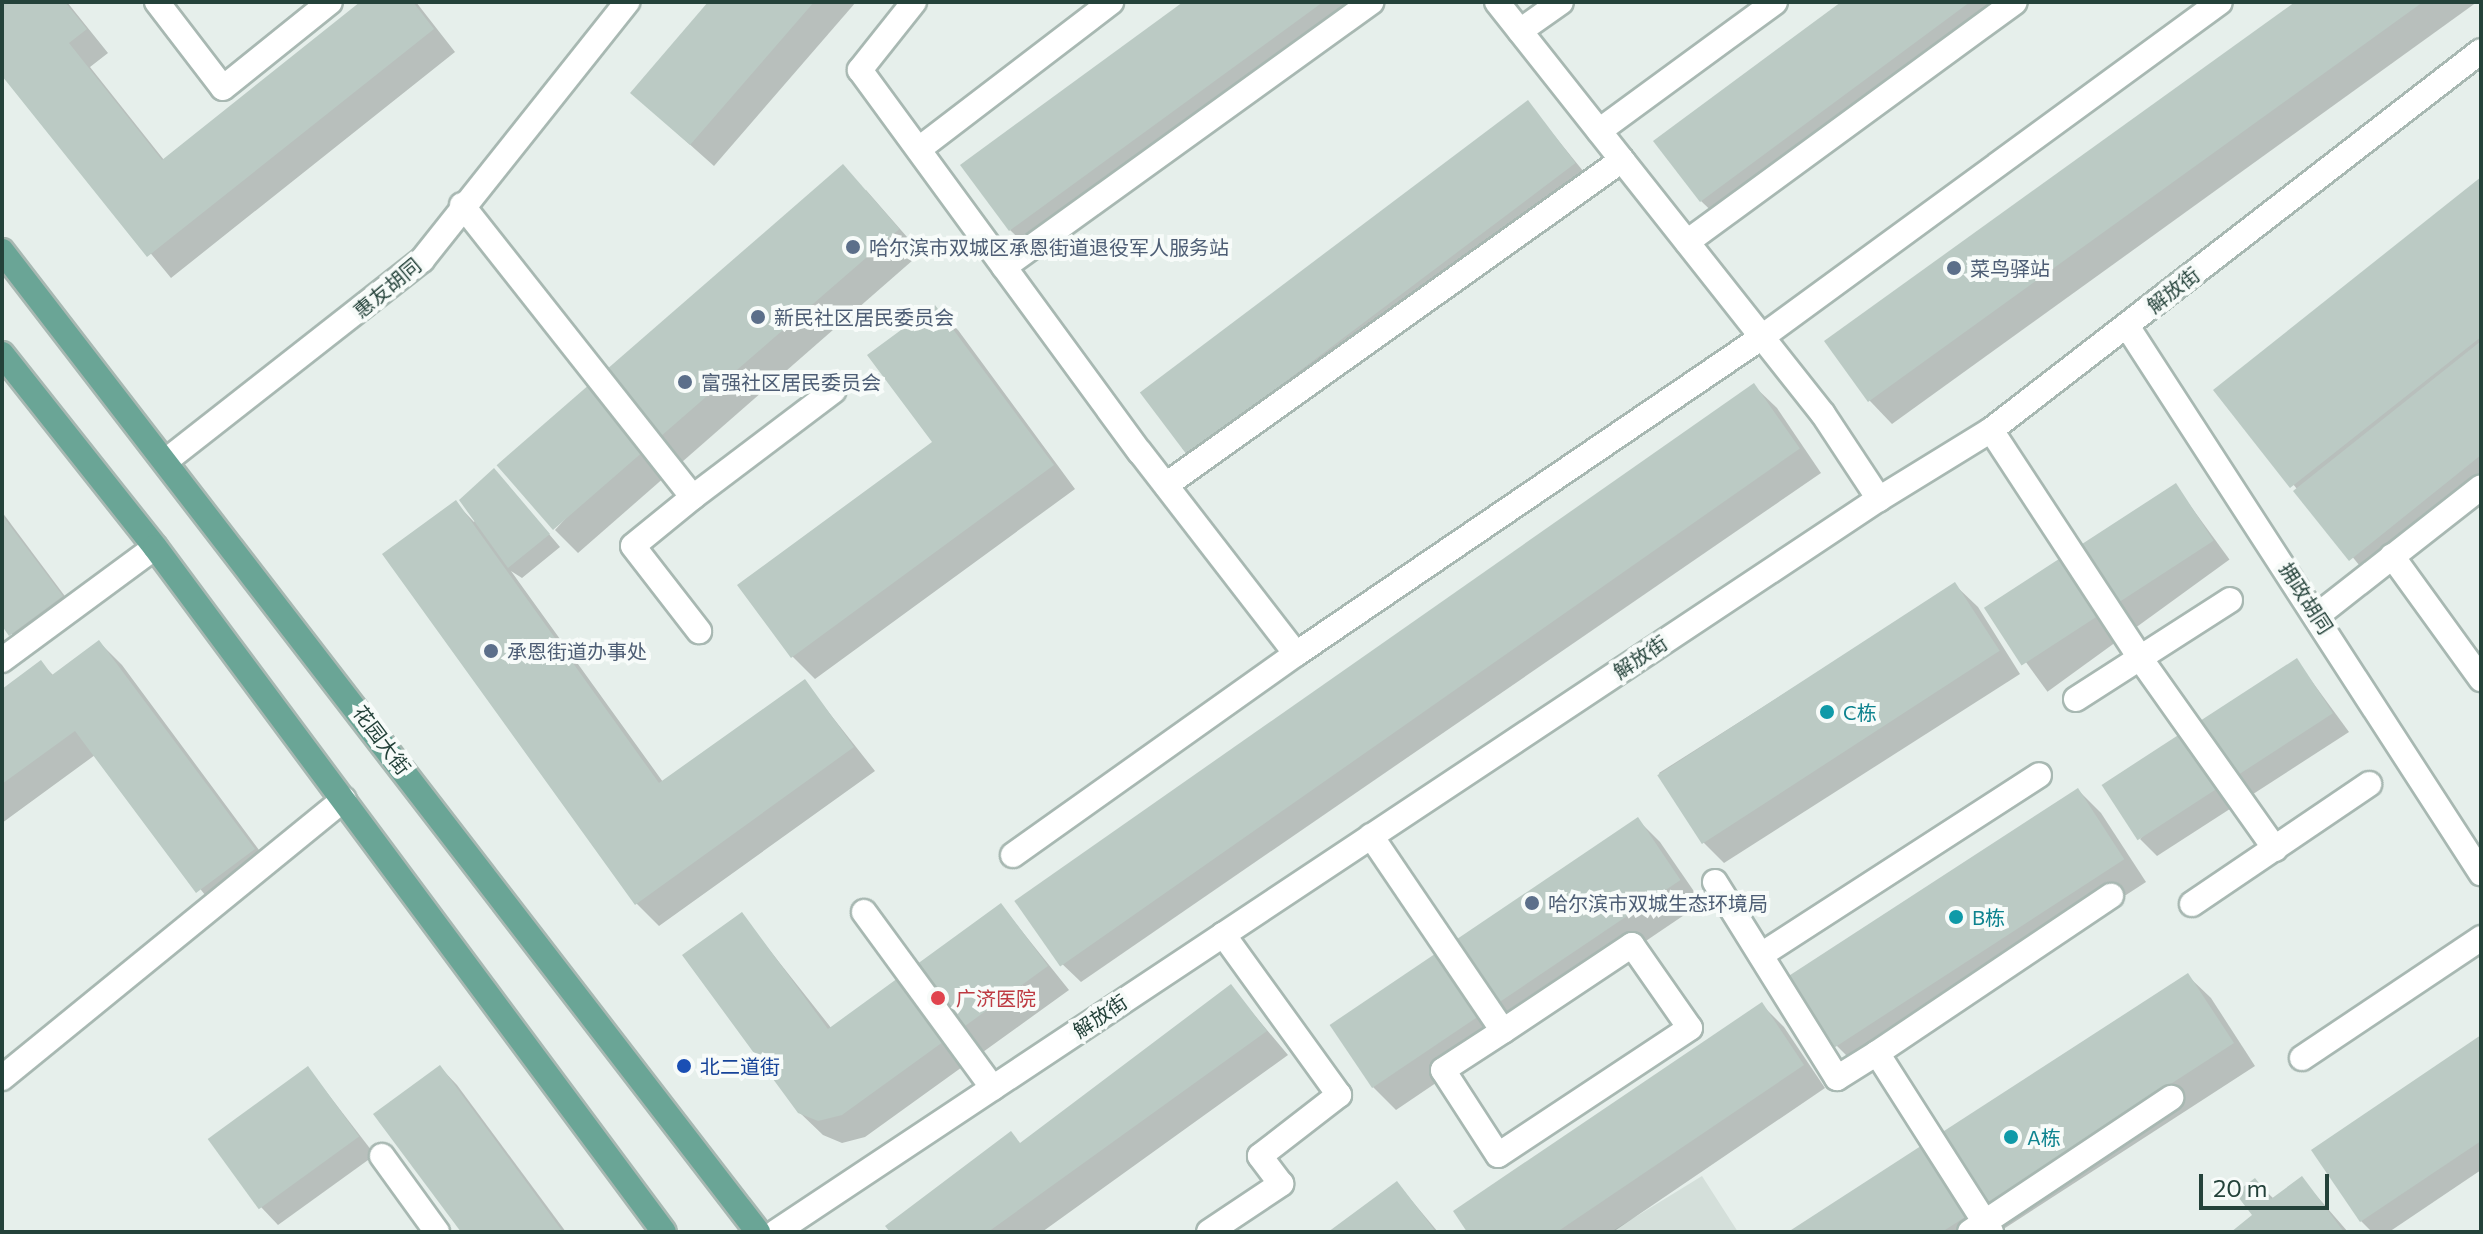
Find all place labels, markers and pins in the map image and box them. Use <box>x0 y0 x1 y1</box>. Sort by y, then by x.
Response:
place label: 哈尔滨市双城区承恩街道退役军人服务站 <box>869 235 1229 259</box>
marker: 哈尔滨市双城区承恩街道退役军人服务站 <box>844 238 862 256</box>
place label: 菜鸟驿站 <box>1970 256 2050 280</box>
marker: 菜鸟驿站 <box>1945 259 1963 277</box>
place label: 新民社区居民委员会 <box>774 305 954 329</box>
marker: 新民社区居民委员会 <box>749 308 767 326</box>
place label: 富强社区居民委员会 <box>701 370 881 394</box>
marker: 富强社区居民委员会 <box>676 373 694 391</box>
place label: 承恩街道办事处 <box>507 639 647 663</box>
marker: 承恩街道办事处 <box>482 642 500 660</box>
place label: C栋 <box>1843 700 1877 724</box>
marker: C栋 <box>1818 703 1836 721</box>
place label: 哈尔滨市双城生态环境局 <box>1548 891 1768 915</box>
marker: 哈尔滨市双城生态环境局 <box>1523 894 1541 912</box>
place label: B栋 <box>1972 905 2005 929</box>
marker: B栋 <box>1947 908 1965 926</box>
place label: 广济医院 <box>956 986 1036 1010</box>
marker: 广济医院 <box>927 987 949 1009</box>
place label: 北二道街 <box>700 1054 780 1078</box>
marker: 北二道街 <box>675 1057 693 1075</box>
place label: A栋 <box>2027 1125 2061 1149</box>
marker: A栋 <box>2002 1128 2020 1146</box>

